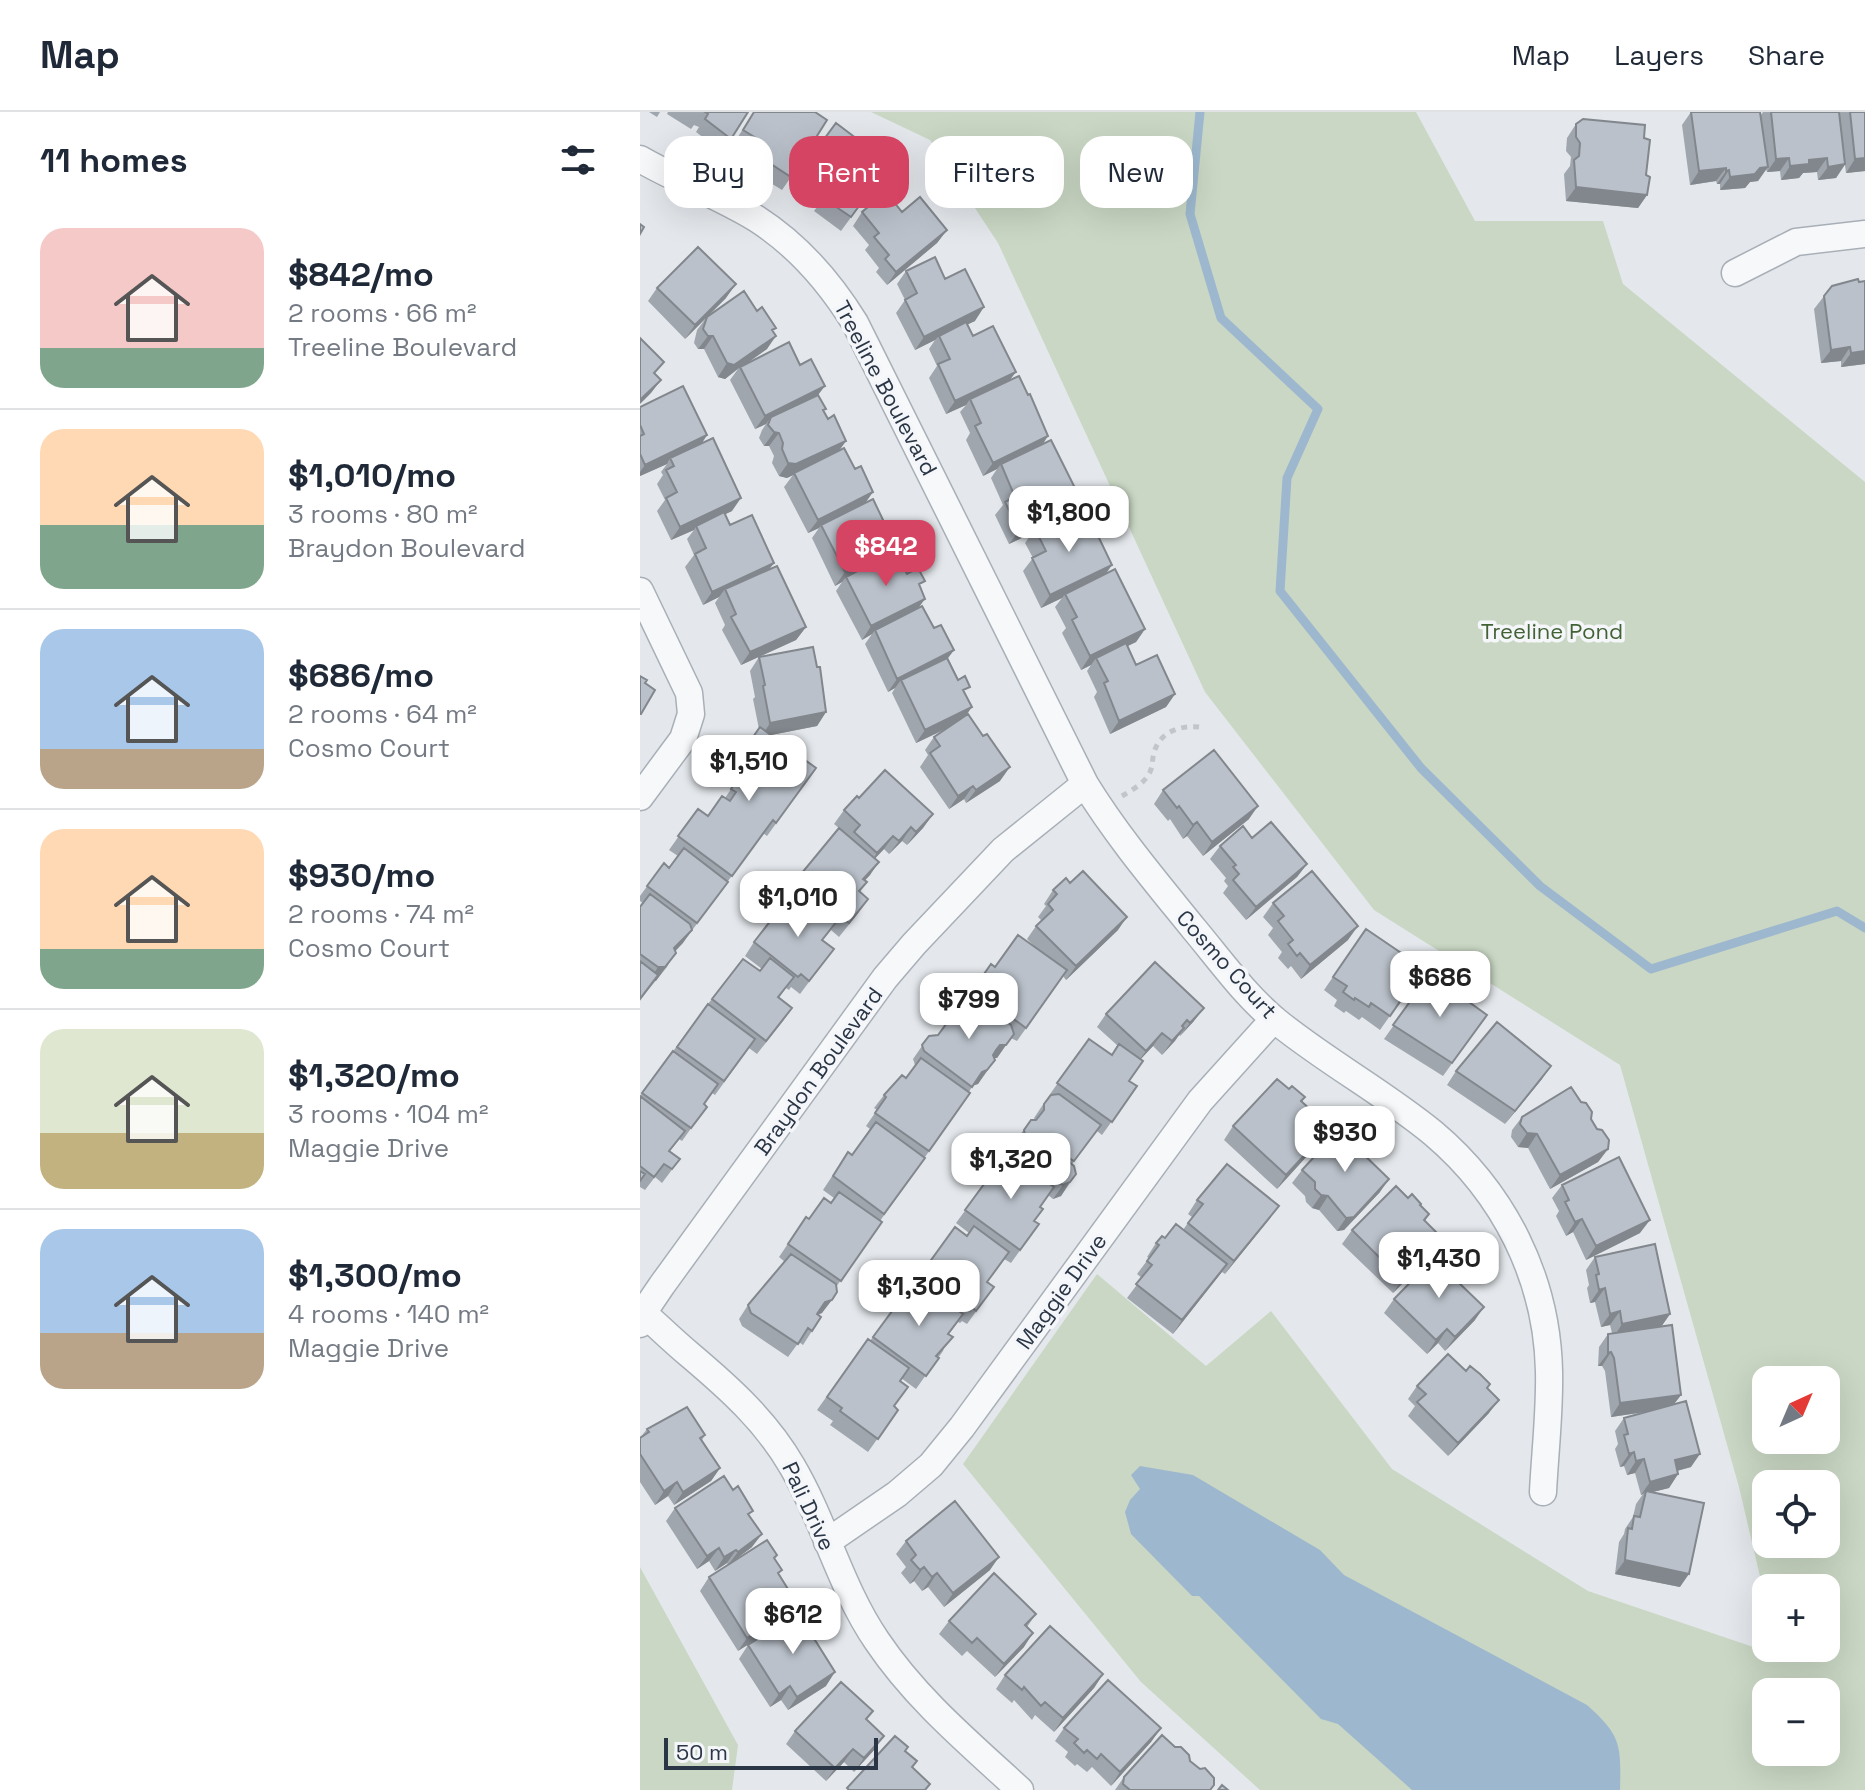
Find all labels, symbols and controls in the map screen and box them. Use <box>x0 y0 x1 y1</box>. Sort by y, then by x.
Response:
text: Map <box>40 31 120 79</box>
text: Map <box>1512 37 1570 73</box>
text: Layers <box>1614 37 1704 73</box>
text: Share <box>1748 37 1825 73</box>
chip: Buy <box>664 136 773 208</box>
chip: Rent <box>789 136 909 208</box>
chip: Filters <box>925 136 1064 208</box>
chip: New <box>1080 136 1193 208</box>
icon: filters <box>556 138 600 182</box>
text: 11 homes <box>40 139 188 182</box>
text: $842/mo <box>288 253 434 296</box>
icon: home <box>104 260 200 356</box>
text: 2 rooms · 66 m² <box>288 296 477 330</box>
street label: Treeline Boulevard <box>828 296 944 480</box>
text: Treeline Boulevard <box>288 330 517 364</box>
text: $1,010/mo <box>288 454 456 497</box>
icon: home <box>104 461 200 557</box>
pin: $1,800 <box>1004 486 1134 554</box>
text: $1,800 <box>1027 495 1111 529</box>
text: 3 rooms · 80 m² <box>288 497 478 531</box>
pin: $842 <box>839 520 933 588</box>
text: $842 <box>854 529 918 563</box>
text: Braydon Boulevard <box>288 531 526 565</box>
park label: Treeline Pond <box>1481 617 1623 645</box>
text: $686/mo <box>288 654 434 697</box>
icon: home <box>104 661 200 757</box>
text: 2 rooms · 64 m² <box>288 697 477 731</box>
text: Cosmo Court <box>288 731 450 765</box>
pin: $1,510 <box>684 735 814 803</box>
text: $1,510 <box>710 744 788 778</box>
text: $930/mo <box>288 854 435 897</box>
icon: home <box>104 861 200 957</box>
pin: $1,010 <box>733 871 863 939</box>
text: $1,010 <box>758 880 838 914</box>
text: 2 rooms · 74 m² <box>288 897 474 931</box>
street label: Cosmo Court <box>1171 904 1283 1024</box>
text: Cosmo Court <box>288 931 450 965</box>
pin: $686 <box>1393 951 1487 1019</box>
text: $686 <box>1408 960 1472 994</box>
pin: $799 <box>922 973 1016 1041</box>
street label: Braydon Boulevard <box>748 981 888 1161</box>
text: $799 <box>938 982 1000 1016</box>
text: $1,320/mo <box>288 1054 460 1097</box>
icon: home <box>104 1061 200 1157</box>
text: 3 rooms · 104 m² <box>288 1097 489 1131</box>
pin: $930 <box>1298 1106 1392 1174</box>
text: $930 <box>1313 1115 1377 1149</box>
text: Maggie Drive <box>288 1131 449 1165</box>
pin: $1,320 <box>946 1133 1076 1201</box>
text: $1,320 <box>969 1142 1053 1176</box>
street label: Maggie Drive <box>1010 1228 1112 1354</box>
pin: $1,430 <box>1374 1232 1504 1300</box>
text: $1,430 <box>1397 1241 1481 1275</box>
text: $1,300/mo <box>288 1254 462 1297</box>
pin: $1,300 <box>854 1260 984 1328</box>
icon: home <box>104 1261 200 1357</box>
text: $1,300 <box>877 1269 961 1303</box>
text: 4 rooms · 140 m² <box>288 1297 489 1331</box>
text: Maggie Drive <box>288 1331 449 1365</box>
north arrow <box>1752 1366 1840 1454</box>
map controls <box>1752 1366 1840 1766</box>
street label: Pali Drive <box>776 1457 842 1555</box>
button: locate <box>1752 1470 1840 1558</box>
button: + <box>1752 1574 1840 1662</box>
pin: $612 <box>746 1588 840 1656</box>
text: $612 <box>764 1597 822 1631</box>
button: − <box>1752 1678 1840 1766</box>
scale bar <box>664 1734 878 1770</box>
text: 50 m <box>676 1738 728 1766</box>

